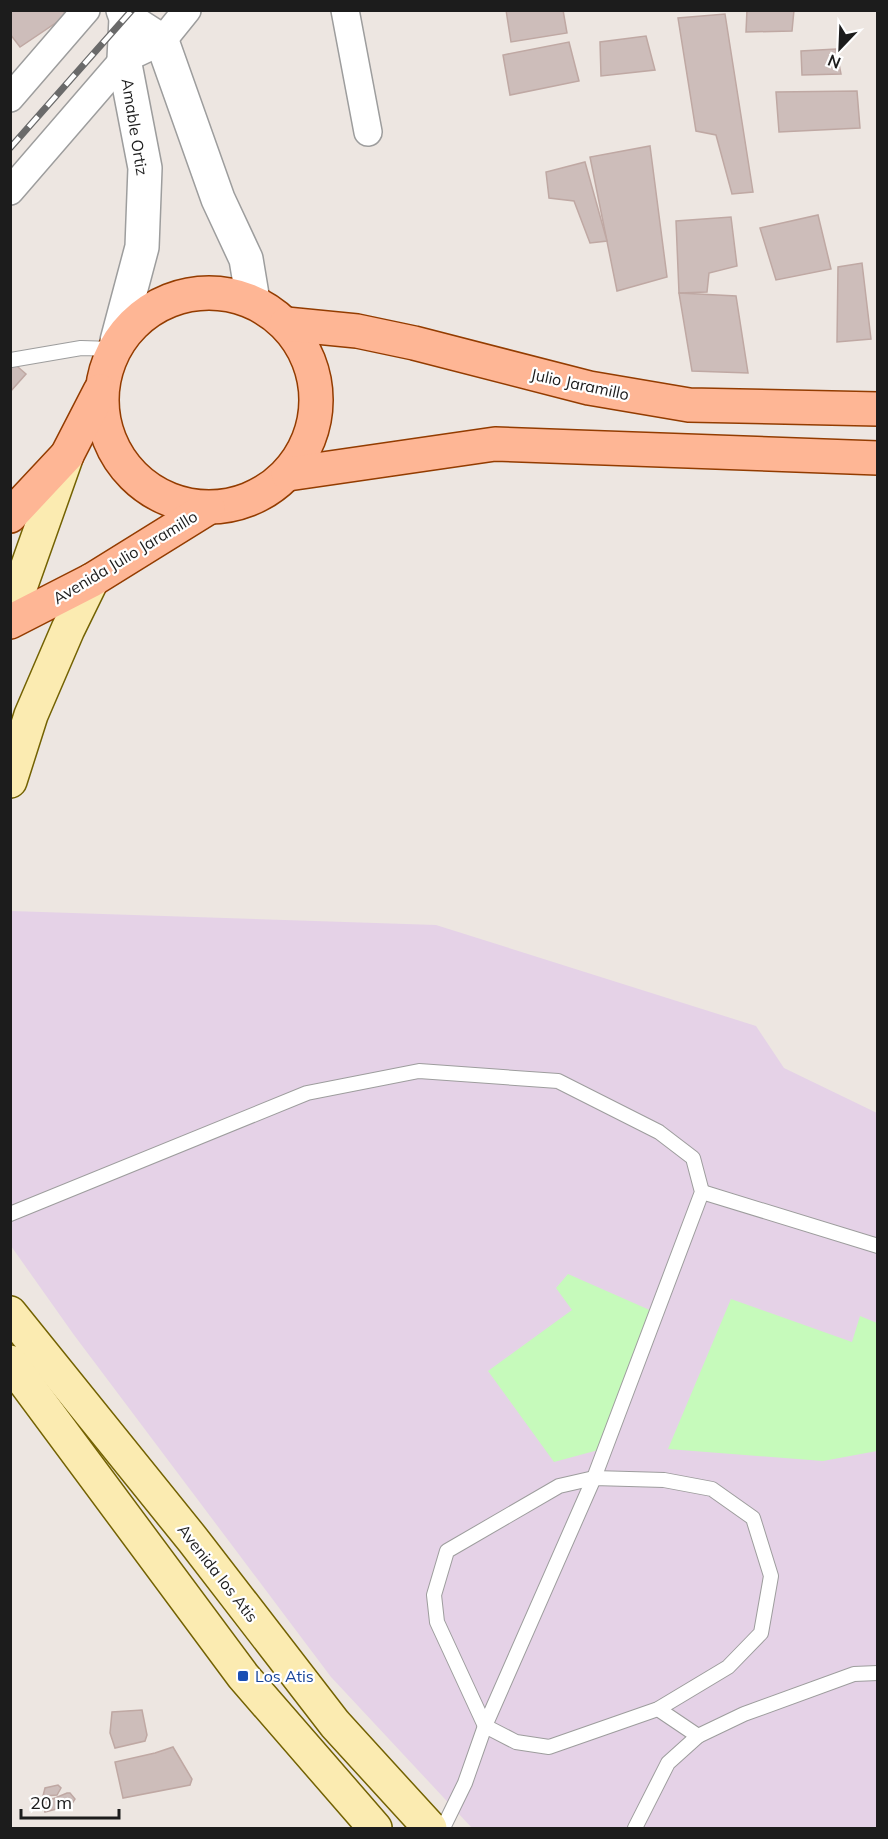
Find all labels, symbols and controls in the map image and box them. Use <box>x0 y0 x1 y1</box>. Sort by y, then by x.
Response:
north arrow <box>810 18 870 78</box>
text: N <box>825 50 844 73</box>
street label: Amable Ortiz <box>117 77 153 177</box>
street label: Julio Jaramillo <box>529 364 631 404</box>
street label: Avenida Julio Jaramillo <box>49 506 201 608</box>
street label: Avenida los Atis <box>174 1520 263 1626</box>
place label: Los Atis <box>255 1666 314 1686</box>
marker: Los Atis <box>236 1669 250 1683</box>
scale bar <box>21 1782 118 1820</box>
text: 20 m <box>30 1791 72 1814</box>

